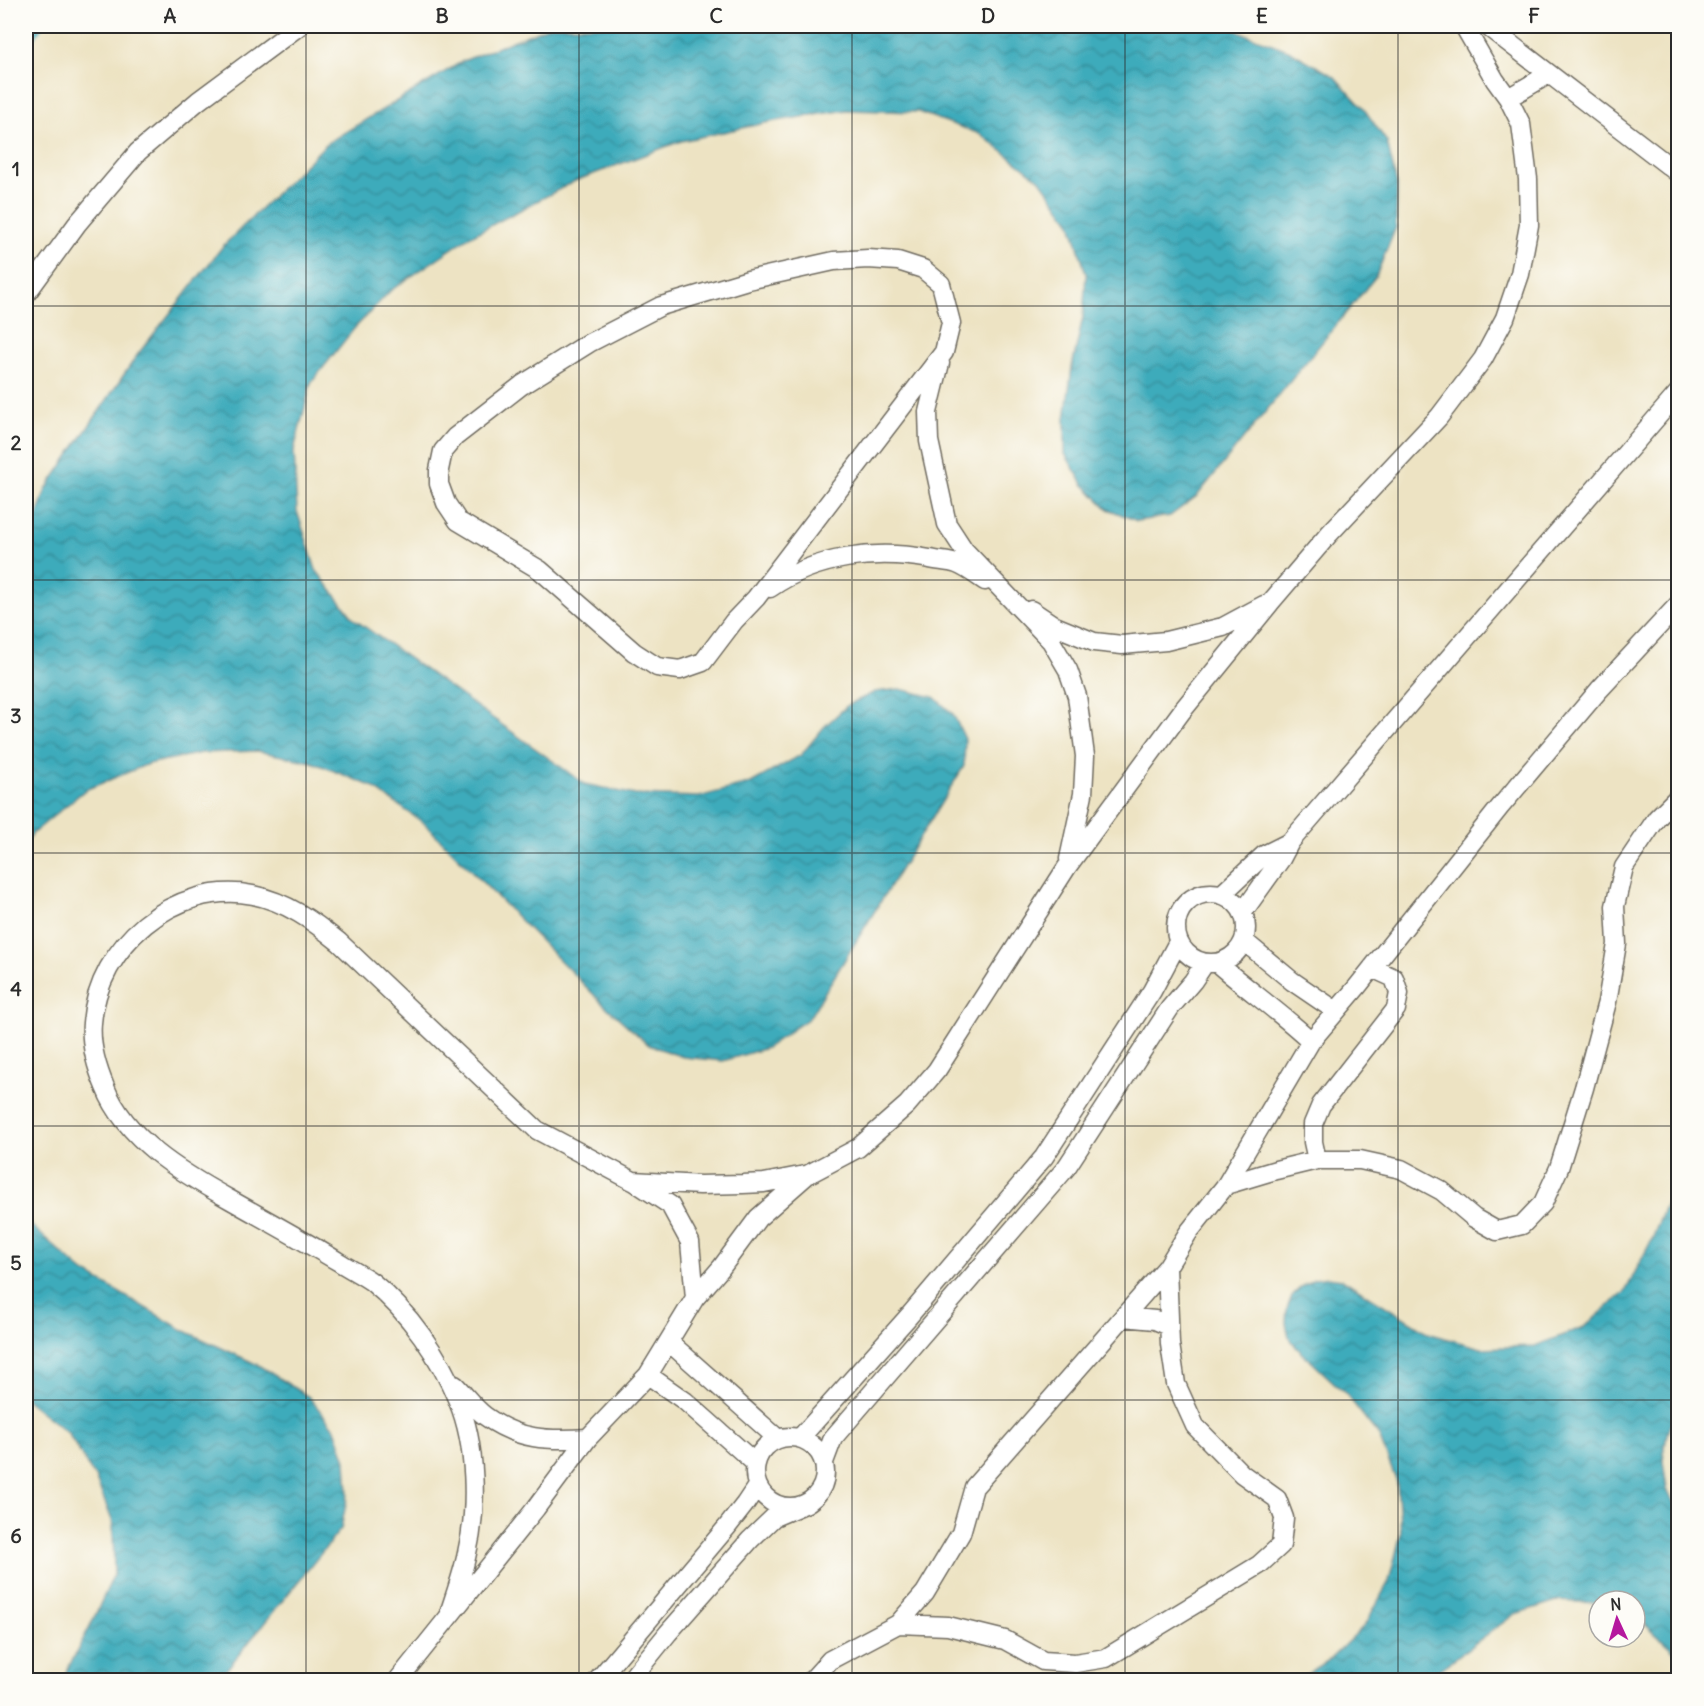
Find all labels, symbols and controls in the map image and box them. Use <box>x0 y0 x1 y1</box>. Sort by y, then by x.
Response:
text: A <box>164 3 177 28</box>
text: B <box>435 3 449 28</box>
text: C <box>709 3 723 28</box>
text: D <box>981 3 995 28</box>
text: E <box>1256 3 1268 28</box>
text: F <box>1528 3 1540 28</box>
text: 1 <box>12 156 20 181</box>
text: 2 <box>11 430 22 455</box>
text: 3 <box>10 703 22 728</box>
text: 4 <box>10 976 22 1001</box>
text: 5 <box>10 1250 22 1275</box>
text: 6 <box>10 1523 22 1548</box>
north arrow <box>1587 1589 1647 1649</box>
text: N <box>1610 1594 1622 1614</box>

